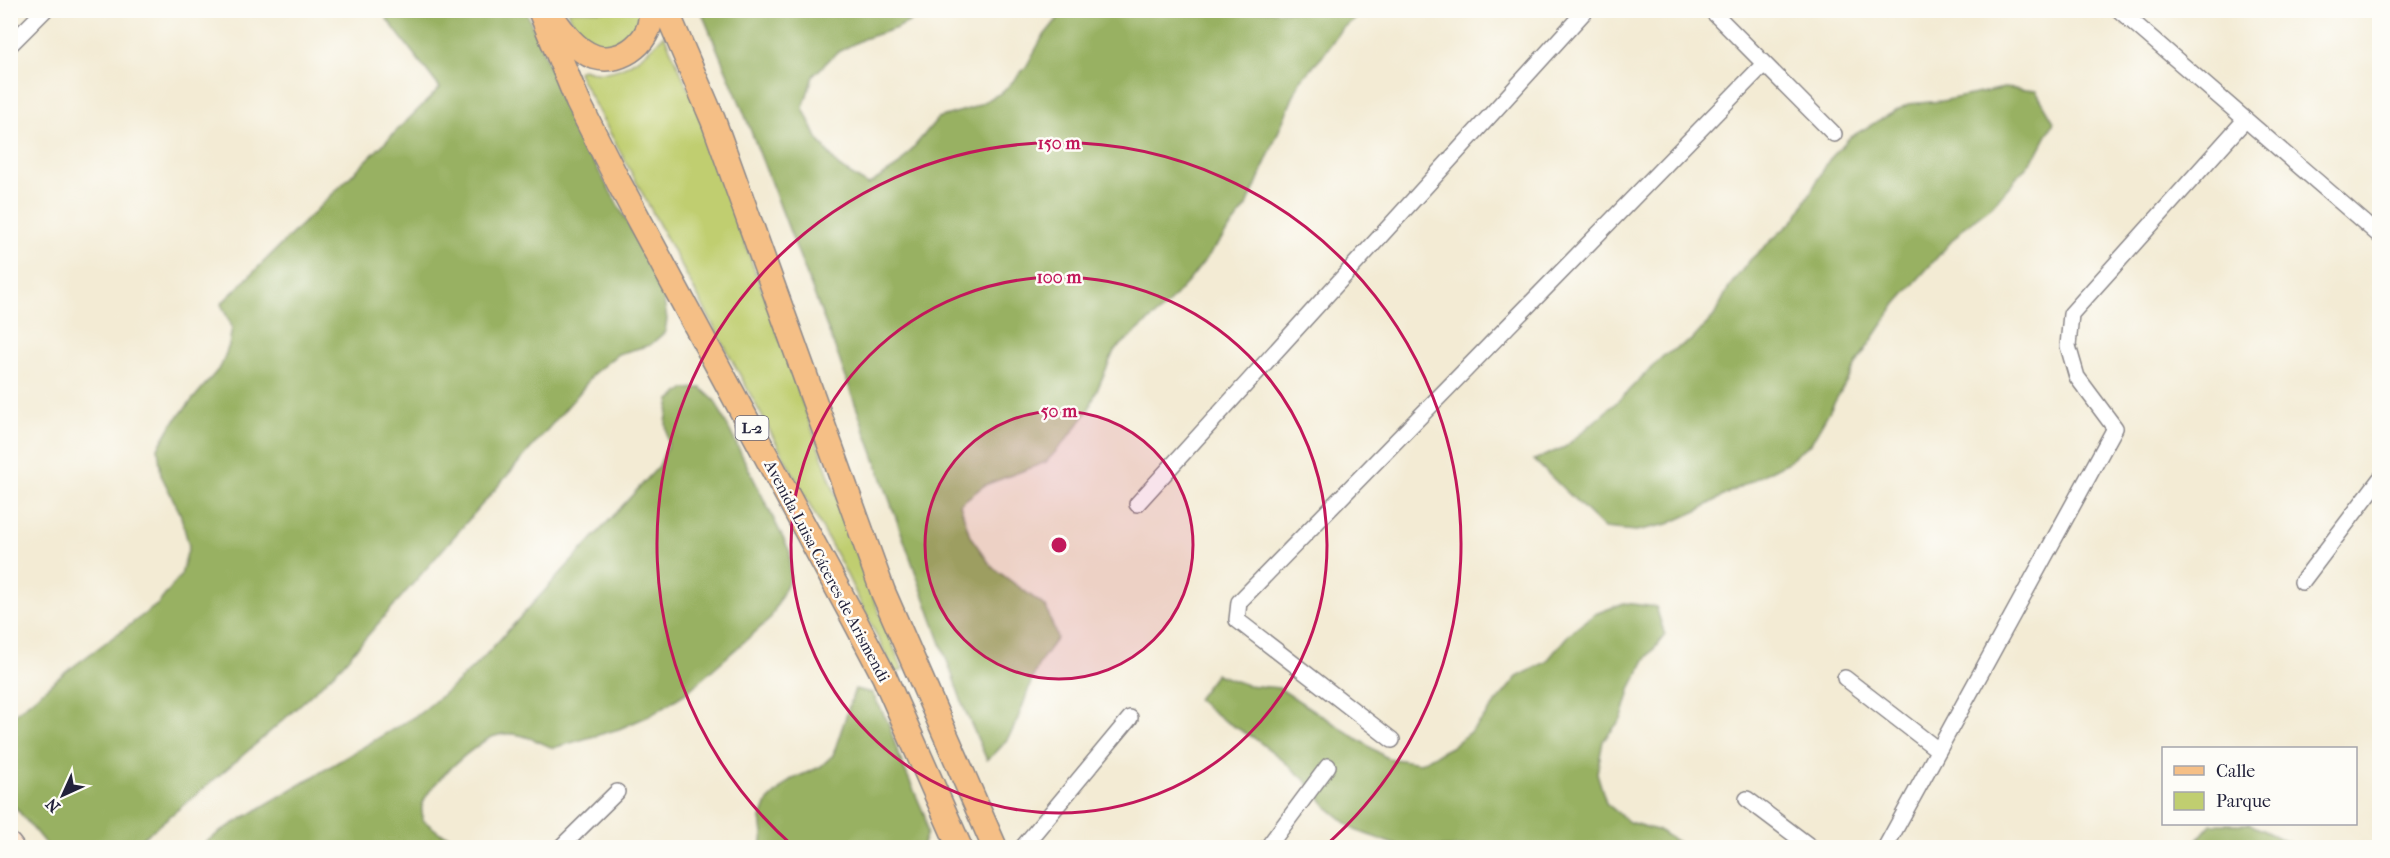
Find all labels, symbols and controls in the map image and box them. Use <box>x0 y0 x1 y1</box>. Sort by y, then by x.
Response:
text: 150 m <box>1038 133 1081 154</box>
text: 100 m <box>1036 267 1083 288</box>
text: 50 m <box>1041 401 1078 422</box>
road number: L-2 <box>736 416 768 440</box>
street label: Avenida Luisa Cáceres de Arismendi <box>760 456 894 685</box>
centre of rings <box>1049 535 1069 555</box>
legend <box>2162 747 2357 825</box>
text: Calle <box>2216 761 2255 782</box>
north arrow <box>33 765 93 825</box>
text: Parque <box>2216 791 2271 812</box>
text: N <box>41 794 64 816</box>

